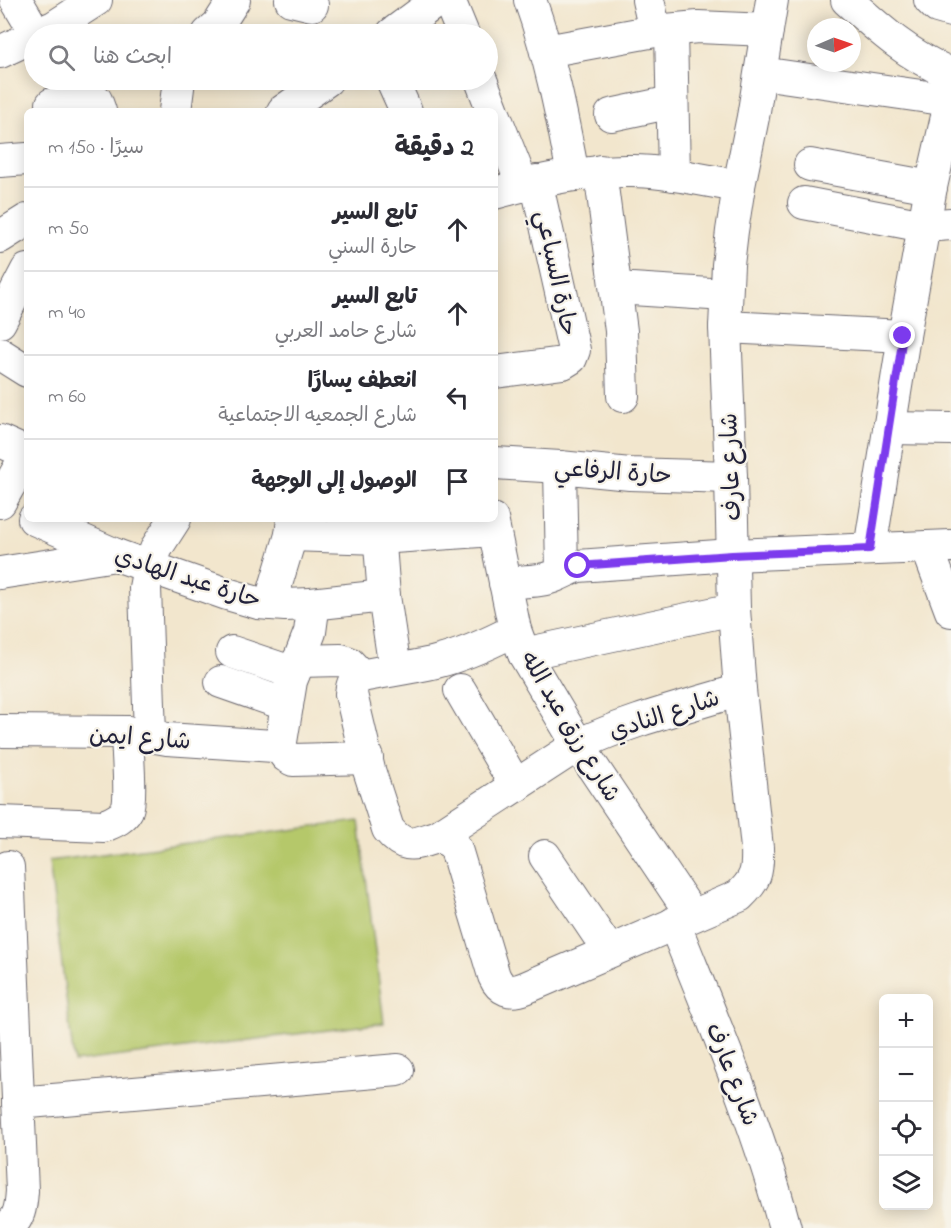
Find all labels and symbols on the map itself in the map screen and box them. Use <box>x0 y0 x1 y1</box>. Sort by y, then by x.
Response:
north arrow <box>807 18 861 72</box>
street label: حارة السباعي <box>523 208 585 340</box>
route end <box>889 322 915 348</box>
street label: شارع عارف <box>713 412 752 521</box>
street label: حارة الرفاعي <box>553 452 673 496</box>
street label: حارة عبد الهادي <box>110 539 265 620</box>
route start <box>564 552 590 578</box>
street label: شارع رزق عبد الله <box>510 645 628 810</box>
street label: شارع النادي <box>605 682 725 751</box>
street label: شارع ايمن <box>88 718 192 760</box>
street label: شارع عارف <box>695 1018 766 1132</box>

